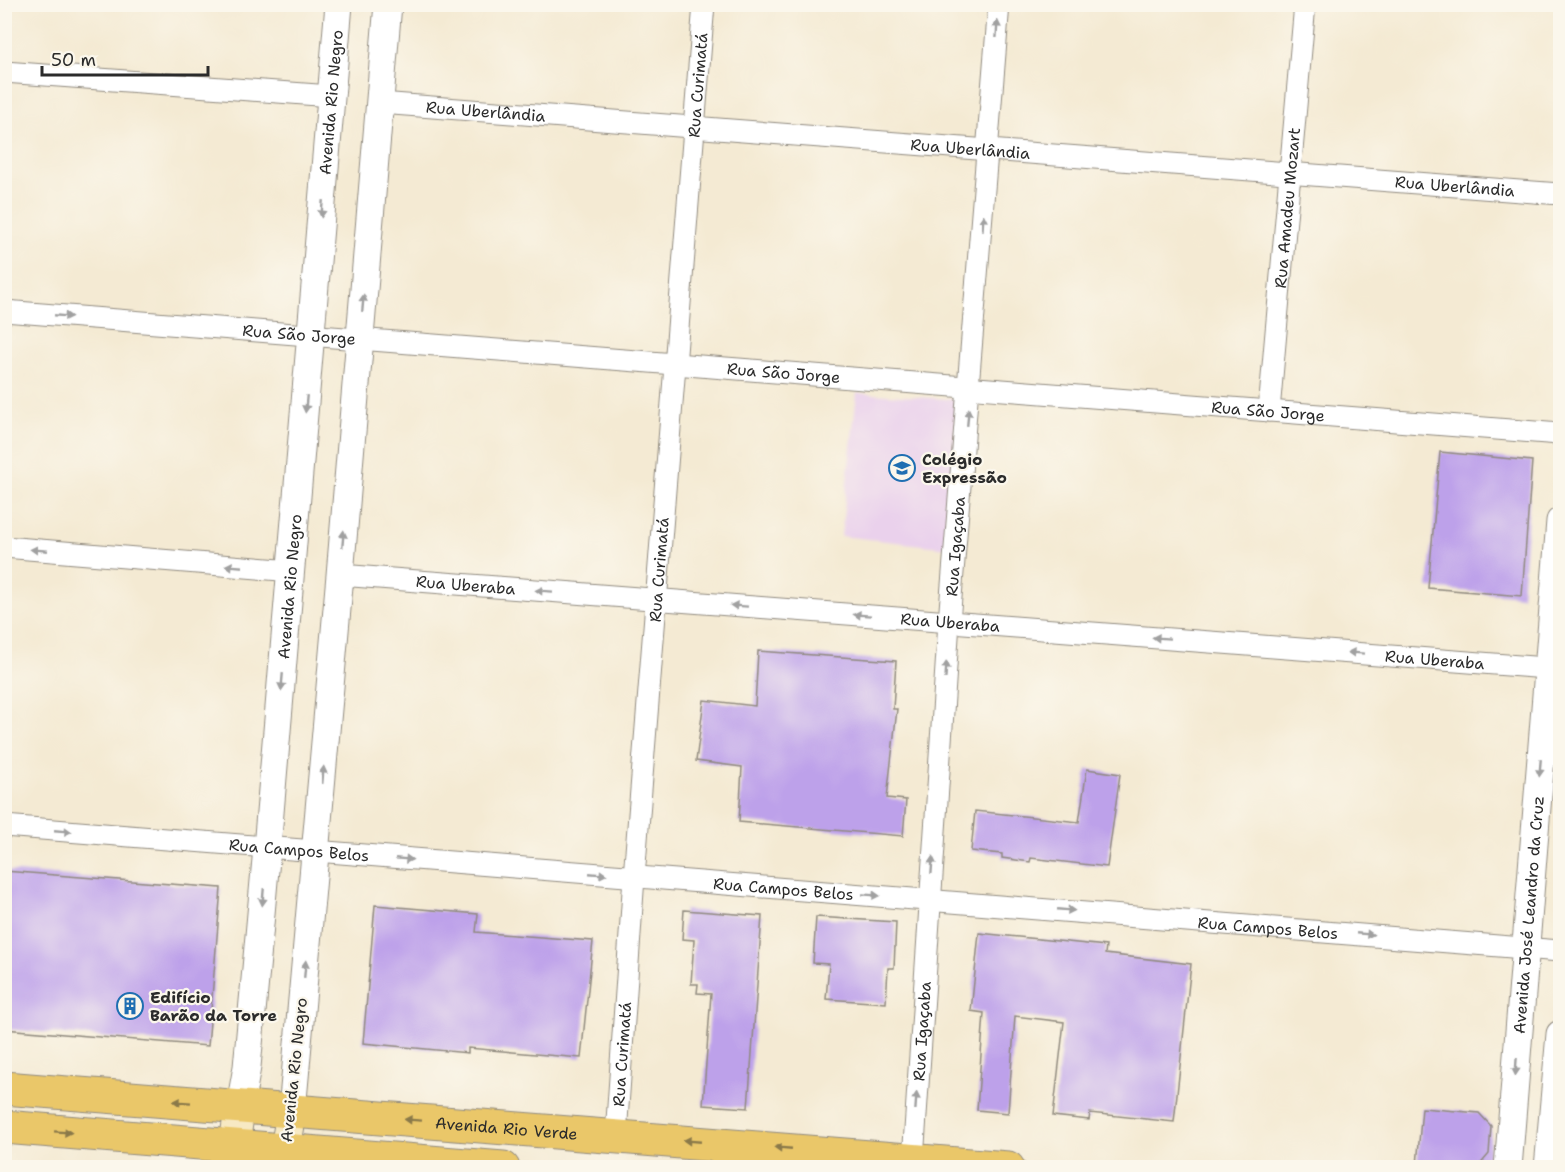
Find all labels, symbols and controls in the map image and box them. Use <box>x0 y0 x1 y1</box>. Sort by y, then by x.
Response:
one-way arrow <box>993 19 1002 38</box>
street label: Avenida Rio Negro <box>314 29 347 176</box>
street label: Rua Curimatá <box>683 32 712 138</box>
scale bar <box>42 39 208 77</box>
text: 50 m <box>51 48 96 72</box>
street label: Rua Uberlândia <box>425 96 546 126</box>
street label: Rua Amadeu Mozart <box>1269 126 1305 289</box>
street label: Rua Uberlândia <box>910 133 1031 164</box>
street label: Rua Uberlândia <box>1394 171 1515 201</box>
one-way arrow <box>317 200 327 219</box>
one-way arrow <box>978 213 988 232</box>
one-way arrow <box>358 293 368 312</box>
one-way arrow <box>53 311 72 321</box>
street label: Rua São Jorge <box>242 319 357 349</box>
street label: Rua São Jorge <box>726 358 841 388</box>
one-way arrow <box>301 394 311 413</box>
street label: Rua São Jorge <box>1211 396 1326 426</box>
one-way arrow <box>963 408 972 427</box>
place label: Colégio Expressão <box>922 449 1007 488</box>
school or university icon: Colégio Expressão <box>887 453 917 483</box>
street label: Rua Igaçaba <box>941 496 970 597</box>
street label: Avenida Rio Negro <box>273 513 306 660</box>
street label: Rua Curimatá <box>644 516 673 623</box>
one-way arrow <box>338 529 348 548</box>
one-way arrow <box>30 545 49 555</box>
one-way arrow <box>224 561 243 571</box>
street label: Rua Uberaba <box>415 570 516 599</box>
one-way arrow <box>535 586 554 596</box>
one-way arrow <box>729 601 748 611</box>
street label: Rua Uberaba <box>900 608 1001 636</box>
one-way arrow <box>853 611 872 620</box>
one-way arrow <box>1152 634 1171 643</box>
street label: Rua Uberaba <box>1384 645 1485 674</box>
one-way arrow <box>1346 648 1365 658</box>
one-way arrow <box>941 661 951 680</box>
one-way arrow <box>277 672 287 691</box>
one-way arrow <box>1535 758 1545 777</box>
one-way arrow <box>318 765 327 784</box>
street label: Avenida José Leandro da Cruz <box>1508 795 1548 1035</box>
one-way arrow <box>53 826 72 836</box>
street label: Rua Campos Belos <box>228 834 370 866</box>
one-way arrow <box>394 854 413 864</box>
one-way arrow <box>927 855 936 874</box>
one-way arrow <box>589 870 608 879</box>
street label: Rua Campos Belos <box>713 873 855 905</box>
one-way arrow <box>258 887 268 906</box>
one-way arrow <box>862 890 881 899</box>
one-way arrow <box>1056 905 1075 915</box>
street label: Rua Campos Belos <box>1197 911 1339 944</box>
one-way arrow <box>1355 930 1374 939</box>
one-way arrow <box>300 959 310 978</box>
street label: Rua Igaçaba <box>908 981 935 1082</box>
place label: Edifício Barão da Torre <box>150 987 278 1026</box>
building icon: Edifício Barão da Torre <box>115 991 145 1021</box>
street label: Avenida Rio Negro <box>276 997 312 1143</box>
street label: Rua Curimatá <box>608 1001 636 1107</box>
one-way arrow <box>1511 1057 1521 1076</box>
one-way arrow <box>912 1092 921 1111</box>
one-way arrow <box>173 1097 192 1107</box>
street label: Avenida Rio Verde <box>434 1112 578 1144</box>
one-way arrow <box>404 1115 423 1125</box>
one-way arrow <box>53 1127 72 1137</box>
one-way arrow <box>682 1136 701 1146</box>
one-way arrow <box>773 1144 792 1153</box>

